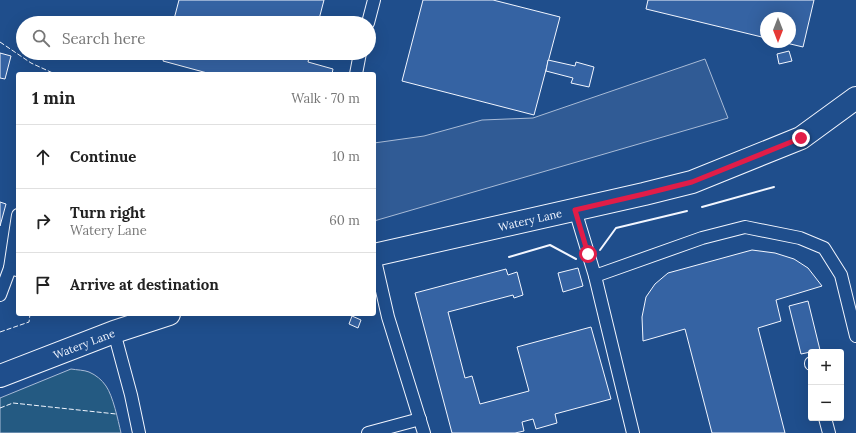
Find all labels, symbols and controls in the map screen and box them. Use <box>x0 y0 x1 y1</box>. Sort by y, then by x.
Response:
north arrow <box>760 12 796 48</box>
search box <box>16 16 376 60</box>
icon: search <box>30 27 52 49</box>
text: Search here <box>62 29 145 48</box>
text: 1 min <box>32 87 75 109</box>
text: Walk · 70 m <box>291 90 360 107</box>
route end <box>792 129 810 147</box>
icon: ahead <box>32 146 54 168</box>
text: Continue <box>70 147 136 166</box>
text: 10 m <box>332 148 360 165</box>
text: Turn right <box>70 203 146 222</box>
street label: Watery Lane <box>497 206 563 234</box>
icon: right <box>32 210 54 232</box>
text: 60 m <box>329 212 360 229</box>
text: Watery Lane <box>70 222 147 239</box>
route start <box>579 245 597 263</box>
icon: arrive <box>32 274 54 296</box>
text: Arrive at destination <box>70 275 219 294</box>
street label: Watery Lane <box>51 326 117 362</box>
map controls <box>808 349 844 421</box>
button: + <box>808 349 844 385</box>
button: − <box>808 385 844 421</box>

